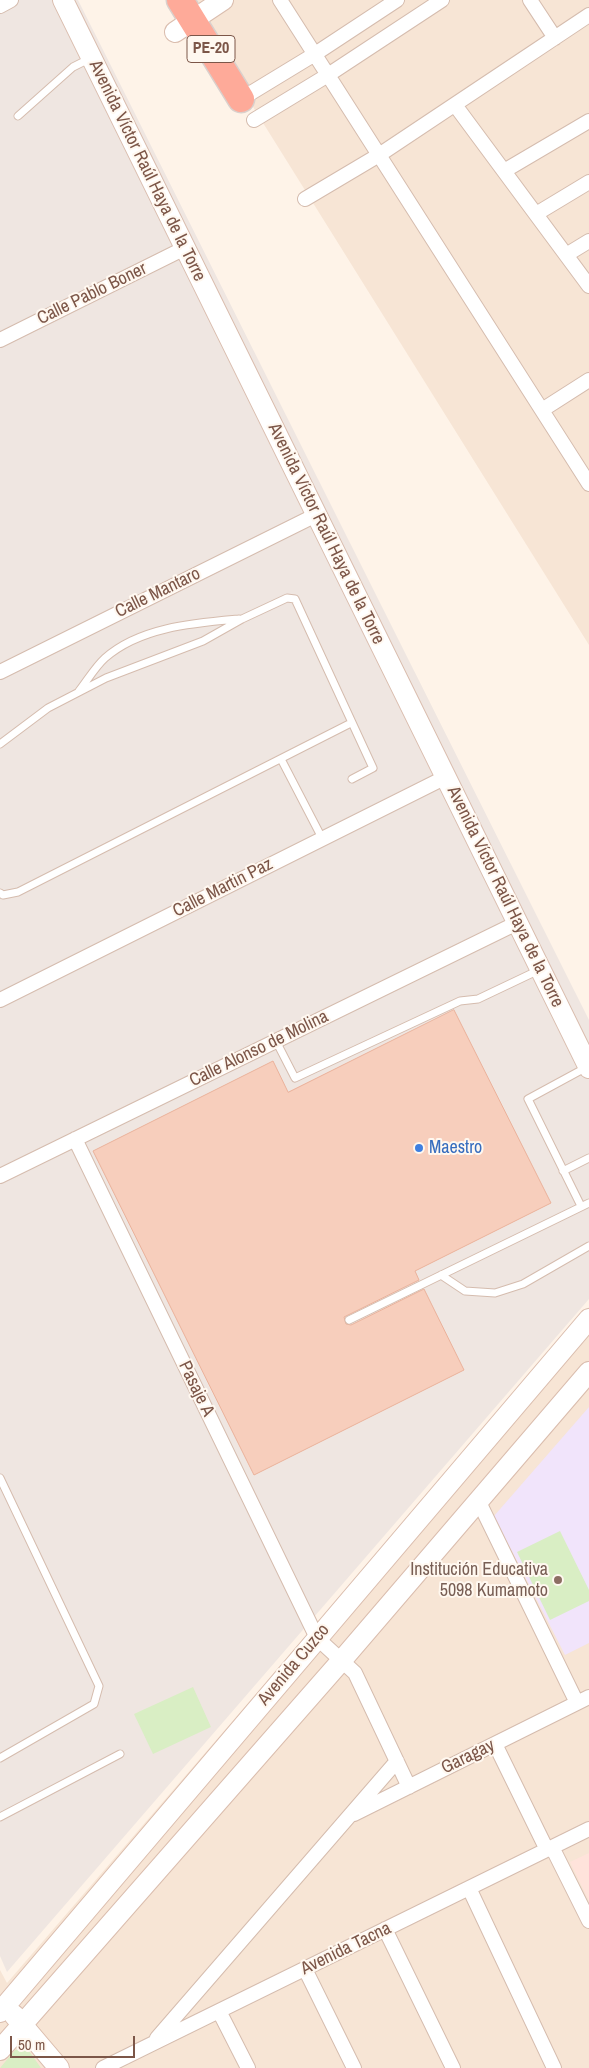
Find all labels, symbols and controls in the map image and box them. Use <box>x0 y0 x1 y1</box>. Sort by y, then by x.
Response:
road number: PE-20 <box>187 36 235 62</box>
street label: Avenida Víctor Raúl Haya de la Torre <box>84 57 210 285</box>
street label: Calle Pablo Boner <box>34 258 150 330</box>
street label: Avenida Víctor Raúl Haya de la Torre <box>263 420 389 648</box>
street label: Calle Mantaro <box>112 563 204 623</box>
street label: Avenida Víctor Raúl Haya de la Torre <box>442 783 568 1011</box>
street label: Calle Martin Paz <box>169 854 277 922</box>
street label: Calle Alonso de Molina <box>186 1006 332 1092</box>
place label: Maestro <box>429 1137 482 1159</box>
marker: Maestro <box>413 1142 425 1154</box>
street label: Pasaje A <box>173 1358 219 1420</box>
place label: Institución Educativa 5098 Kumamoto <box>410 1559 548 1602</box>
marker: Institución Educativa 5098 Kumamoto <box>552 1574 564 1586</box>
street label: Avenida Cuzco <box>254 1620 334 1710</box>
street label: Garagay <box>438 1735 498 1779</box>
street label: Avenida Tacna <box>297 1918 395 1980</box>
scale bar <box>12 2026 138 2058</box>
text: 50 m <box>18 2034 45 2055</box>

